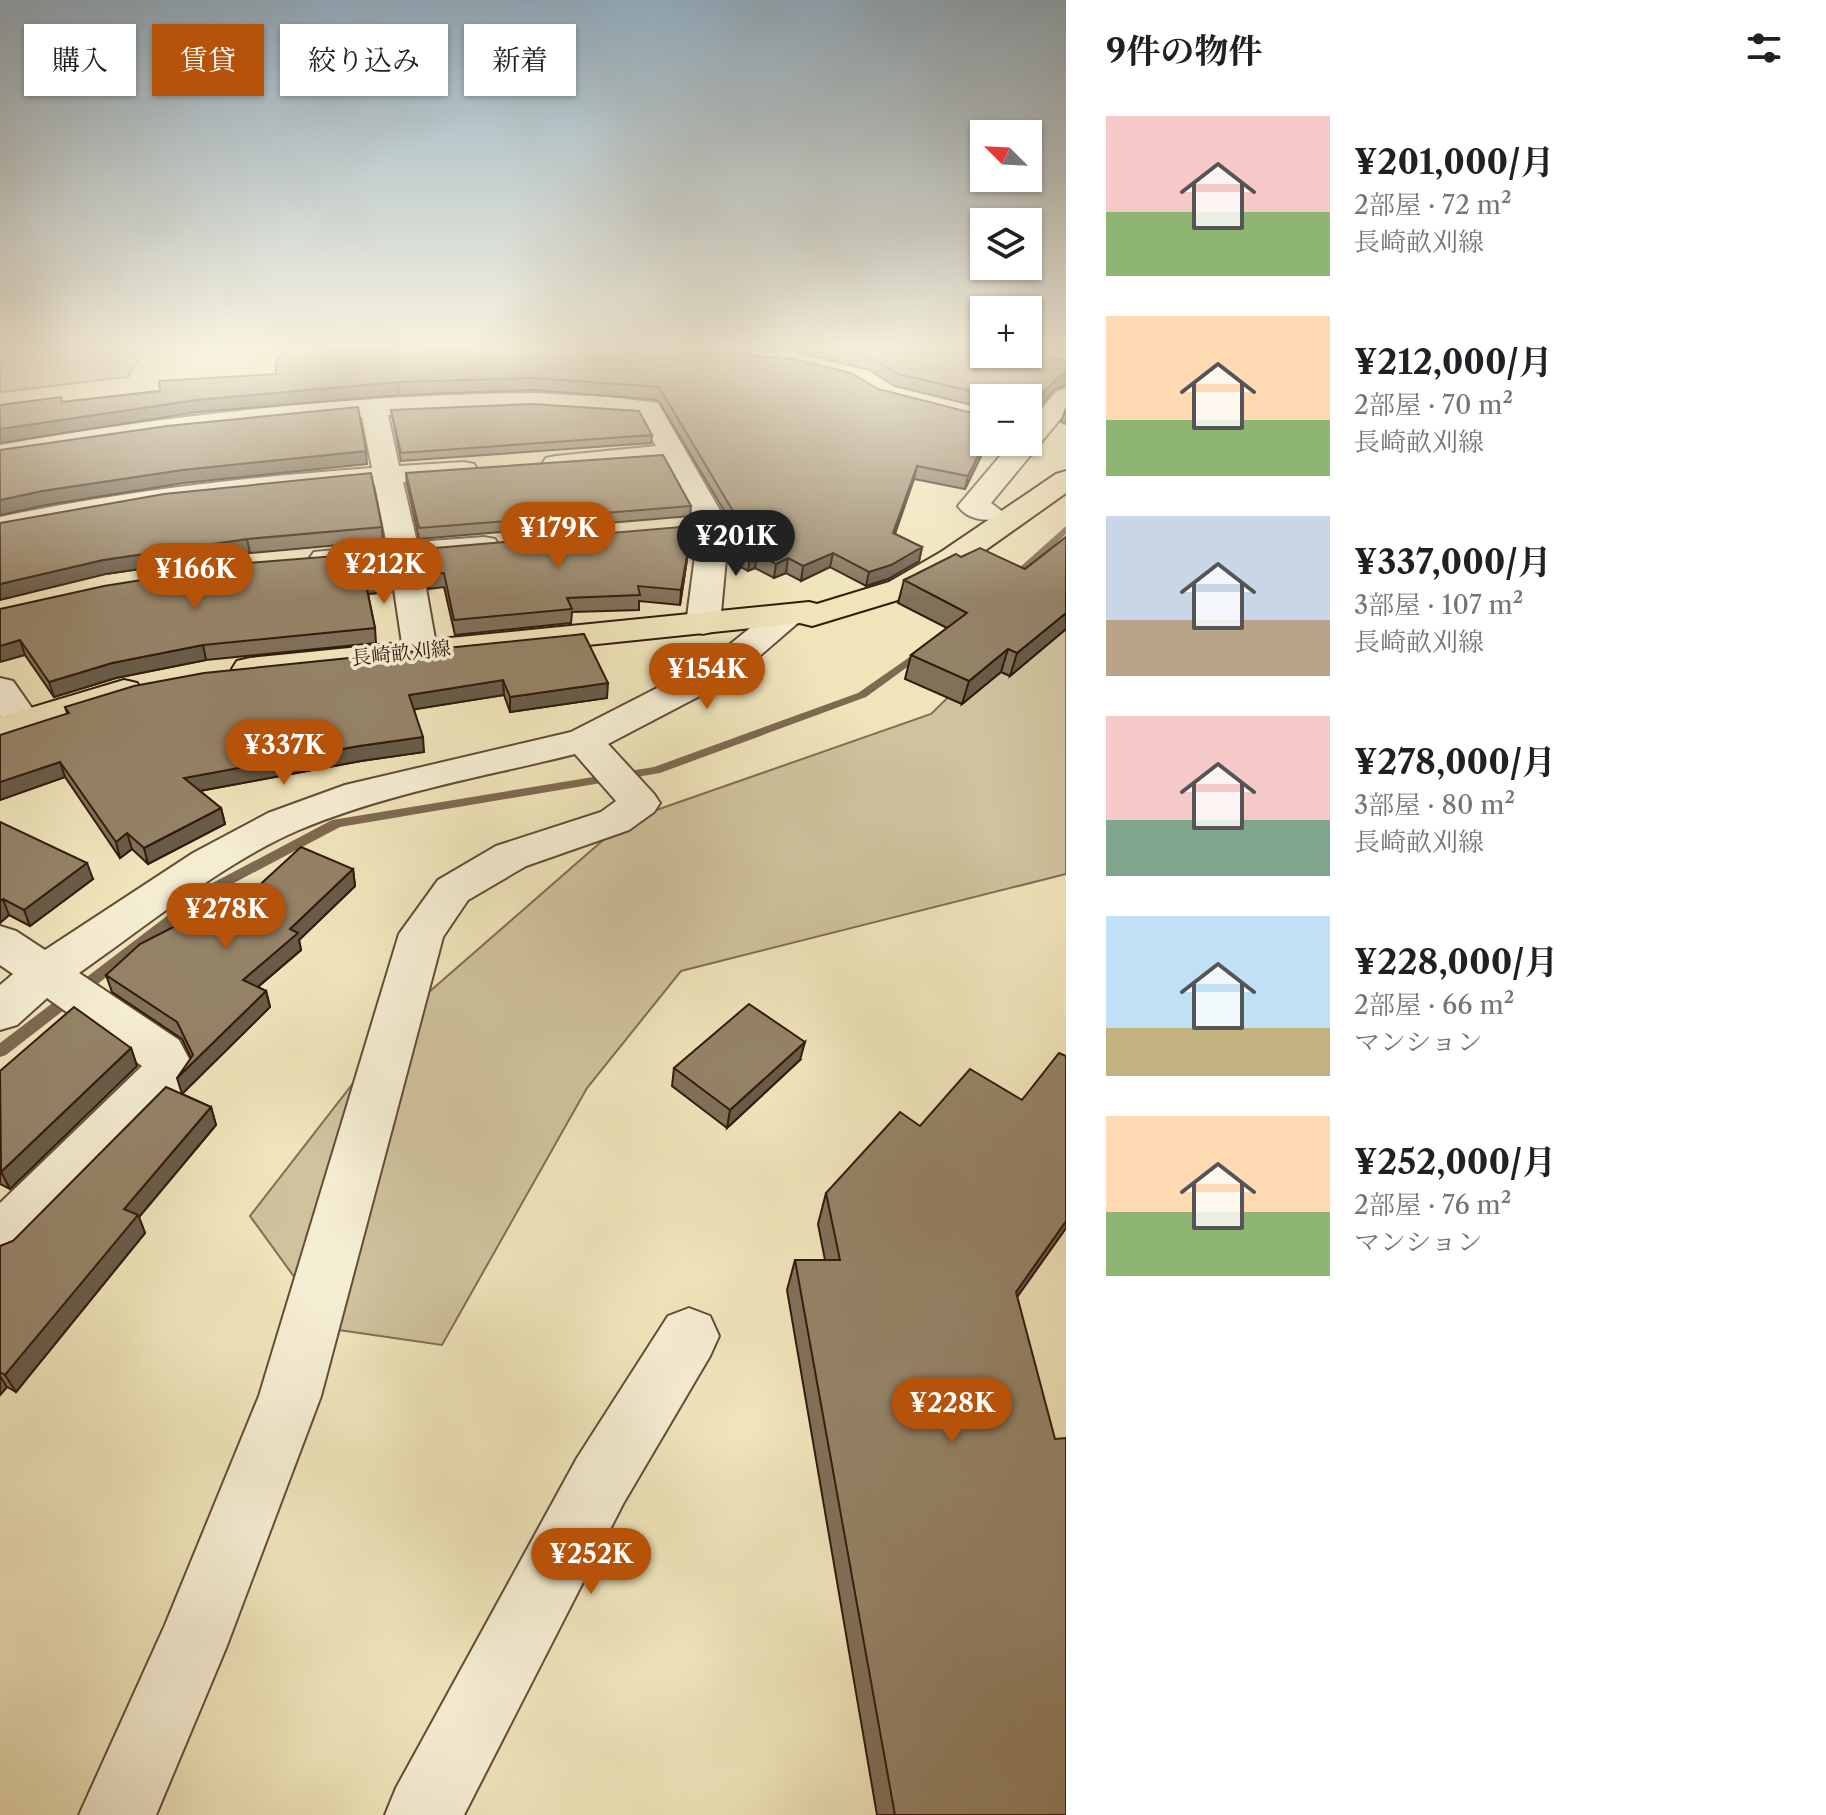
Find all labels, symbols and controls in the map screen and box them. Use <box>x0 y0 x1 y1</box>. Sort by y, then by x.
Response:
chip: 購入 <box>24 24 136 96</box>
chip: 賃貸 <box>152 24 264 96</box>
chip: 絞り込み <box>280 24 448 96</box>
chip: 新着 <box>464 24 576 96</box>
icon: filters <box>1742 26 1786 70</box>
text: 9件の物件 <box>1106 30 1262 72</box>
north arrow <box>970 120 1042 192</box>
map controls <box>970 120 1042 456</box>
text: ¥201,000/月 <box>1354 141 1554 183</box>
icon: home <box>1170 148 1266 244</box>
text: 2部屋 · 72 m² <box>1354 189 1512 221</box>
button: layers <box>970 208 1042 280</box>
text: 長崎畝刈線 <box>1354 226 1484 258</box>
button: + <box>970 296 1042 368</box>
text: ¥212,000/月 <box>1354 341 1553 383</box>
icon: home <box>1170 348 1266 444</box>
button: − <box>970 384 1042 456</box>
text: 2部屋 · 70 m² <box>1354 389 1513 421</box>
text: 長崎畝刈線 <box>1354 426 1484 458</box>
pin: ¥179K <box>502 502 614 570</box>
pin: ¥201K <box>680 510 792 578</box>
text: ¥179K <box>518 512 598 544</box>
text: ¥201K <box>695 520 777 552</box>
pin: ¥212K <box>328 538 440 606</box>
text: ¥337,000/月 <box>1354 541 1552 583</box>
pin: ¥166K <box>139 543 251 611</box>
text: ¥212K <box>344 548 425 580</box>
icon: home <box>1170 548 1266 644</box>
text: ¥166K <box>154 553 236 585</box>
text: 3部屋 · 107 m² <box>1354 589 1523 621</box>
text: 長崎畝刈線 <box>1354 626 1484 658</box>
street label: 長崎畝刈線 <box>350 636 452 670</box>
pin: ¥154K <box>651 643 763 711</box>
text: ¥154K <box>667 653 747 685</box>
pin: ¥337K <box>228 719 340 787</box>
text: ¥337K <box>243 729 325 761</box>
text: ¥278,000/月 <box>1354 741 1556 783</box>
icon: home <box>1170 748 1266 844</box>
text: 3部屋 · 80 m² <box>1354 789 1515 821</box>
text: 長崎畝刈線 <box>1354 826 1484 858</box>
pin: ¥278K <box>170 883 282 951</box>
text: ¥278K <box>184 893 268 925</box>
text: ¥228,000/月 <box>1354 941 1558 983</box>
icon: home <box>1170 948 1266 1044</box>
text: 2部屋 · 66 m² <box>1354 989 1514 1021</box>
text: マンション <box>1354 1026 1483 1058</box>
text: ¥252,000/月 <box>1354 1141 1556 1183</box>
icon: home <box>1170 1148 1266 1244</box>
text: 2部屋 · 76 m² <box>1354 1189 1511 1221</box>
text: マンション <box>1354 1226 1483 1258</box>
pin: ¥228K <box>896 1377 1008 1445</box>
text: ¥228K <box>909 1387 995 1419</box>
pin: ¥252K <box>535 1528 647 1596</box>
text: ¥252K <box>549 1538 633 1570</box>

